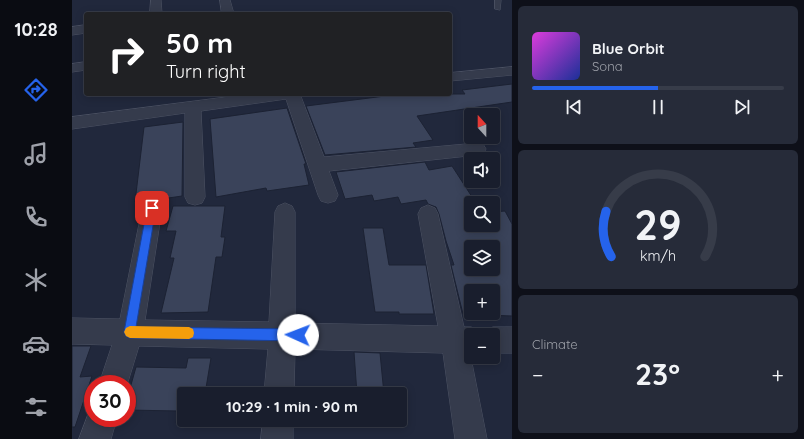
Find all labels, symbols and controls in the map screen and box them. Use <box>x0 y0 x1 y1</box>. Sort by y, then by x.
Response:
text: 10:28 <box>14 18 58 41</box>
text: 50 m <box>166 25 233 60</box>
icon: right <box>100 28 152 80</box>
text: Blue Orbit <box>592 39 665 58</box>
text: Sona <box>592 58 623 74</box>
text: Turn right <box>166 60 246 83</box>
icon: directions <box>22 76 50 104</box>
icon: previous <box>563 96 585 118</box>
icon: pause <box>647 96 669 118</box>
icon: next <box>731 96 753 118</box>
north arrow <box>464 108 500 144</box>
map controls <box>464 108 500 364</box>
icon: music <box>22 140 50 168</box>
button: sound <box>464 152 500 188</box>
pin <box>135 191 169 225</box>
button: search <box>464 196 500 232</box>
icon: arrive <box>141 197 163 219</box>
text: 29 <box>634 198 682 250</box>
icon: phone <box>22 203 50 231</box>
button: layers <box>464 240 500 276</box>
text: km/h <box>640 247 676 265</box>
icon: climate <box>22 266 50 294</box>
button: + <box>464 284 500 320</box>
position arrow <box>277 314 319 356</box>
button: − <box>464 328 500 364</box>
icon: car <box>22 330 50 358</box>
text: Climate <box>532 336 578 352</box>
text: 23° <box>635 355 680 393</box>
text: − <box>532 361 543 389</box>
text: + <box>772 361 784 389</box>
speed limit sign: 30 <box>84 375 136 427</box>
icon: filters <box>22 393 50 421</box>
text: 10:29 · 1 min · 90 m <box>226 397 358 416</box>

